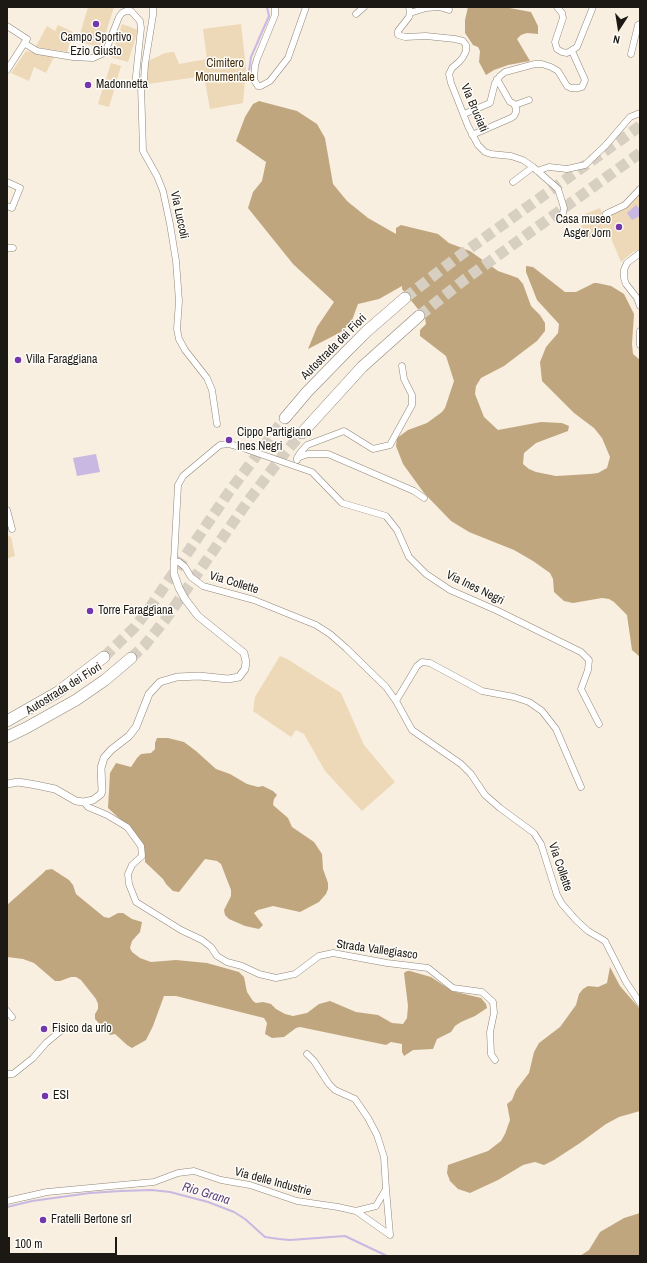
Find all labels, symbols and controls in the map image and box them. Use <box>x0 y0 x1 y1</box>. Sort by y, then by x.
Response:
north arrow <box>599 8 639 48</box>
marker: Campo Sportivo Ezio Giusto <box>91 19 101 29</box>
place label: Campo Sportivo Ezio Giusto <box>60 31 132 59</box>
text: N <box>612 32 621 47</box>
park label: Cimitero Monumentale <box>195 57 255 85</box>
place label: Madonnetta <box>96 78 148 92</box>
marker: Madonnetta <box>83 80 93 90</box>
street label: Via Bruciati <box>457 82 491 134</box>
street label: Via Luccoli <box>167 190 191 240</box>
place label: Casa museo Asger Jorn <box>556 213 611 241</box>
marker: Casa museo Asger Jorn <box>614 222 624 232</box>
street label: Autostrada dei Fiori <box>298 311 370 383</box>
place label: Villa Faraggiana <box>26 353 98 367</box>
marker: Villa Faraggiana <box>13 355 23 365</box>
place label: Cippo Partigiano Ines Negri <box>237 426 311 454</box>
marker: Cippo Partigiano Ines Negri <box>224 435 234 445</box>
street label: Via Ines Negri <box>444 568 506 608</box>
street label: Via Collette <box>208 569 260 597</box>
place label: Torre Faraggiana <box>98 604 173 618</box>
marker: Torre Faraggiana <box>85 606 95 616</box>
street label: Autostrada dei Fiori <box>23 660 105 718</box>
street label: Via Collette <box>545 841 575 893</box>
street label: Strada Vallegiasco <box>335 937 419 963</box>
place label: Fisico da urlo <box>52 1022 112 1036</box>
marker: Fisico da urlo <box>39 1024 49 1034</box>
place label: ESI <box>53 1089 69 1103</box>
marker: ESI <box>40 1091 50 1101</box>
street label: Via delle Industrie <box>233 1165 313 1199</box>
water label: Rio Grana <box>180 1179 232 1209</box>
place label: Fratelli Bertone srl <box>51 1213 131 1227</box>
marker: Fratelli Bertone srl <box>38 1215 48 1225</box>
scale bar <box>10 1229 119 1255</box>
text: 100 m <box>15 1236 42 1252</box>

